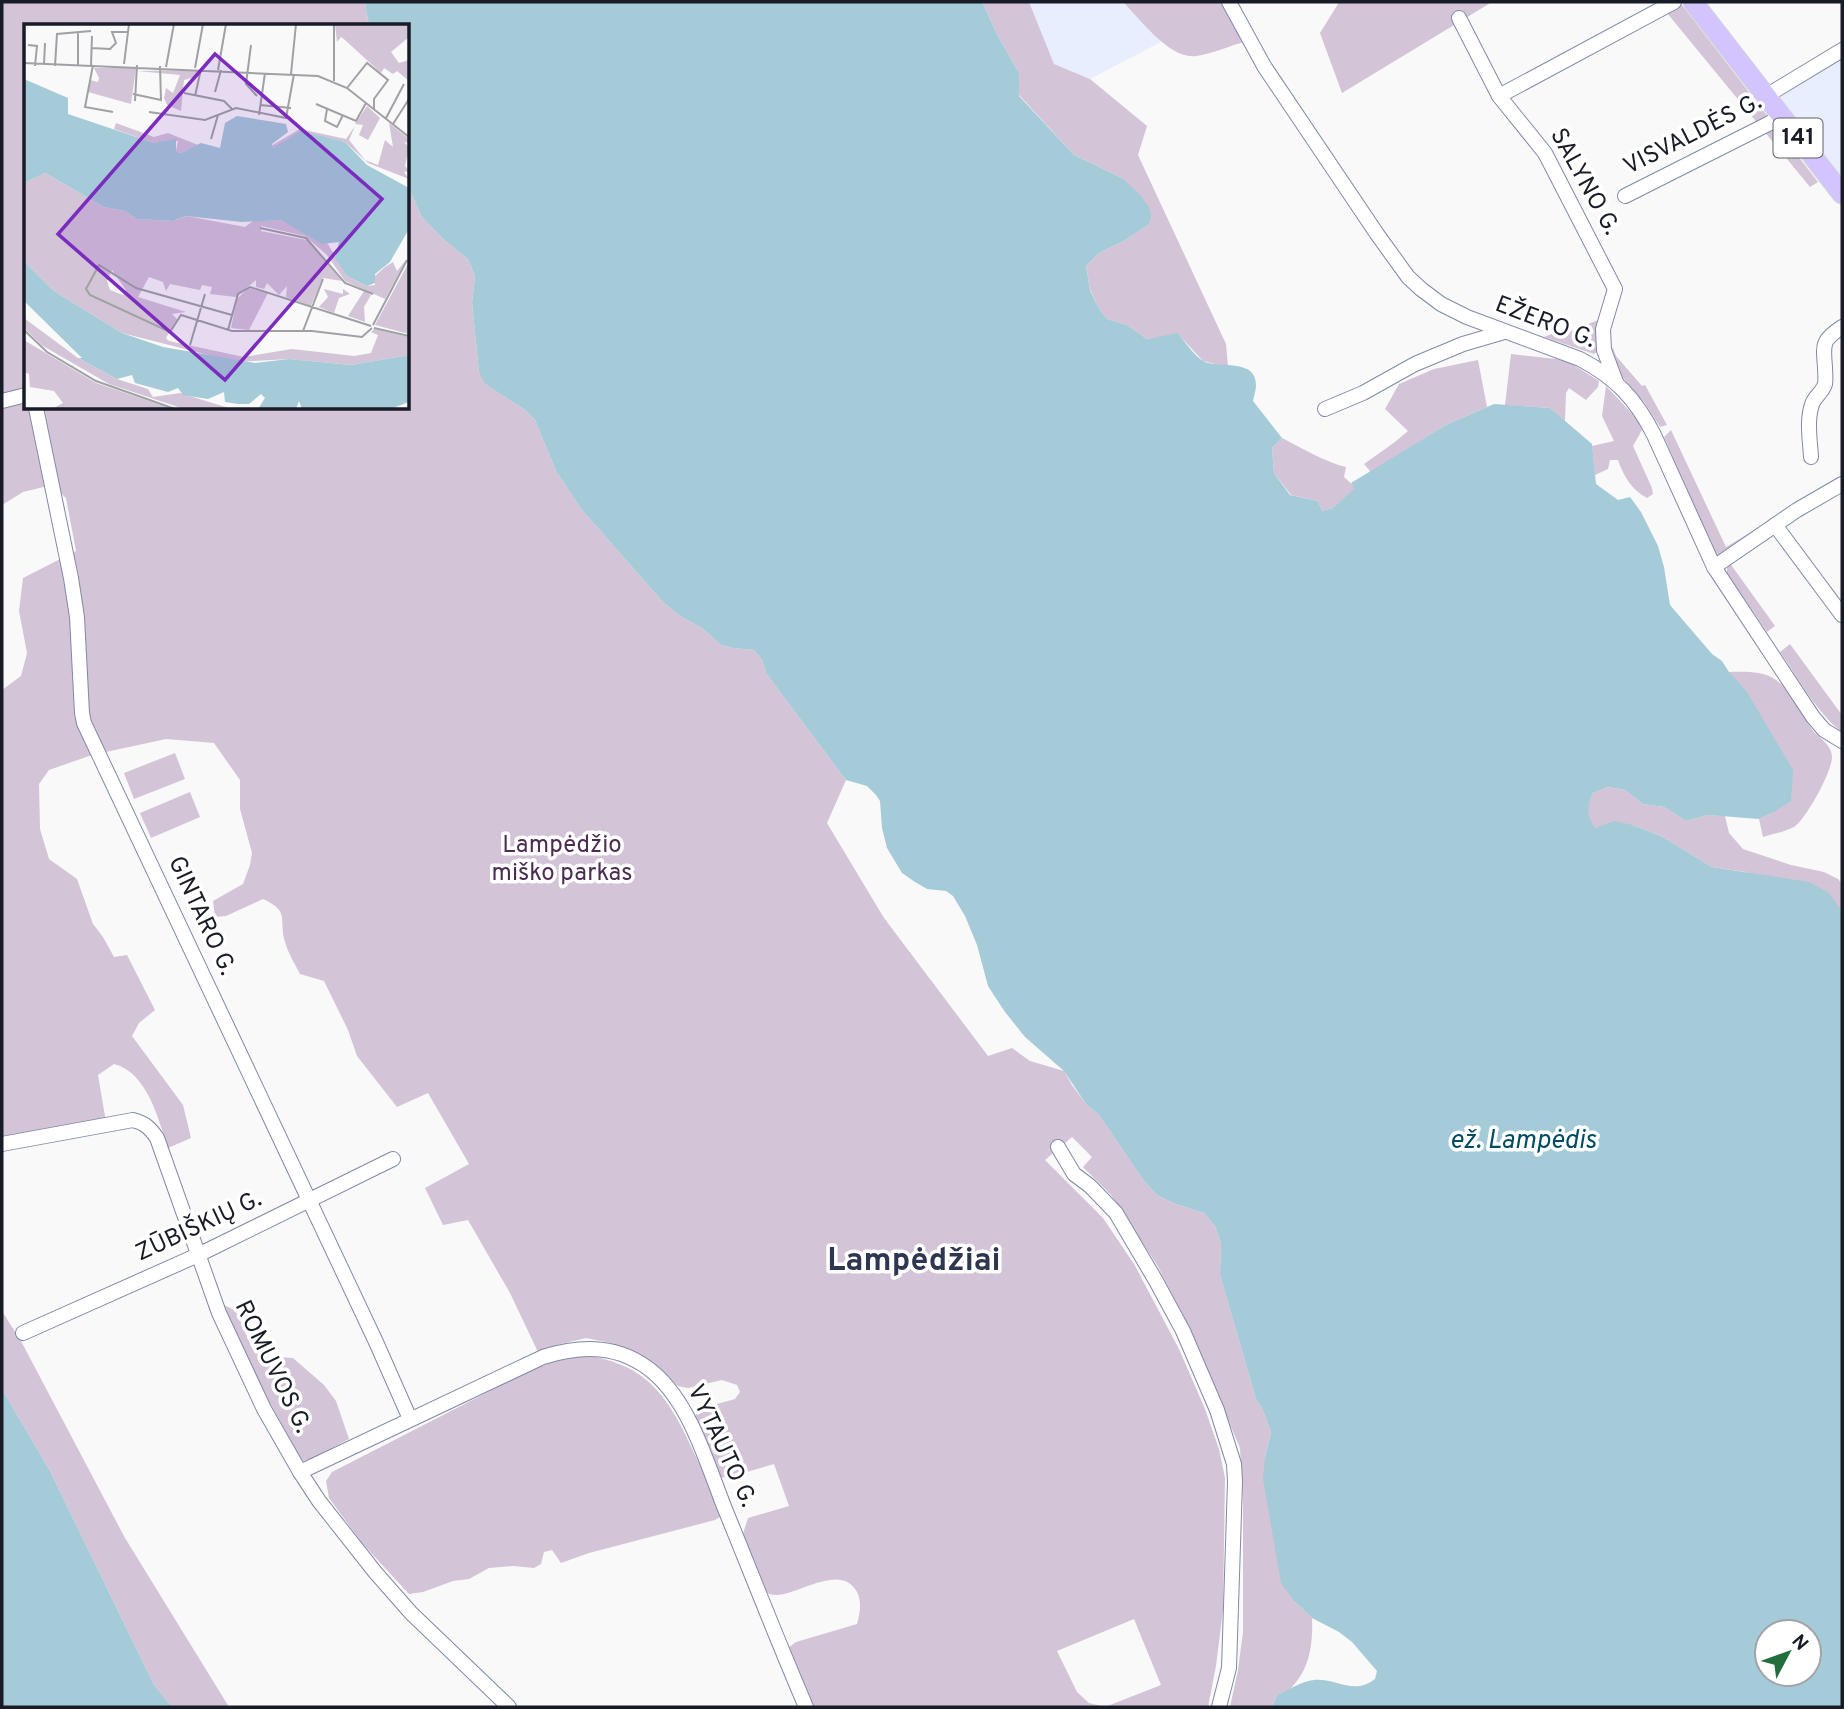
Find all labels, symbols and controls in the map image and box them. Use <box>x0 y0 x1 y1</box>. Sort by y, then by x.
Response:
inset map <box>24 24 410 410</box>
street label: VISVALDĖS G. <box>1618 86 1767 183</box>
road number: 141 <box>1773 119 1822 158</box>
street label: SALYNO G. <box>1542 123 1626 241</box>
street label: EŽERO G. <box>1491 288 1600 356</box>
park label: Lampėdžio miško parkas <box>492 831 632 889</box>
street label: GINTARO G. <box>160 852 242 980</box>
water label: ež. Lampėdis <box>1450 1125 1598 1158</box>
street label: ZŪBIŠKIŲ G. <box>130 1183 267 1269</box>
district label: Lampėdžiai <box>827 1242 1001 1282</box>
street label: ROMUVOS G. <box>227 1296 317 1438</box>
street label: VYTAUTO G. <box>680 1380 762 1512</box>
north arrow <box>1753 1618 1823 1688</box>
text: N <box>1786 1630 1813 1656</box>

